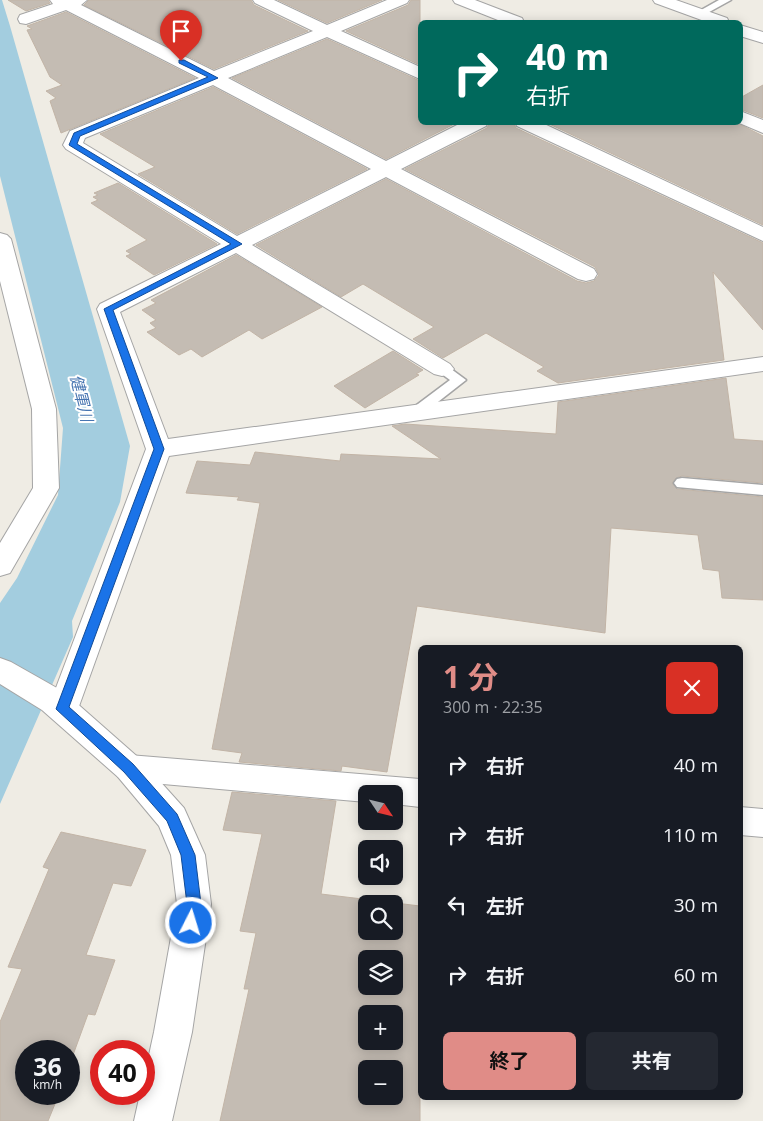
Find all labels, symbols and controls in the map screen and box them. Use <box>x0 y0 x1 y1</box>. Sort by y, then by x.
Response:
pin <box>160 10 202 61</box>
icon: arrive <box>167 17 195 45</box>
text: 40 m <box>526 33 609 80</box>
icon: right <box>443 40 508 105</box>
text: 右折 <box>526 80 570 110</box>
water label: 健軍川 <box>66 372 99 426</box>
text: 1 分 <box>443 656 498 697</box>
button: close <box>666 662 718 714</box>
text: 300 m · 22:35 <box>443 696 543 718</box>
icon: right <box>443 751 471 779</box>
text: 40 m <box>674 752 718 778</box>
text: 右折 <box>486 753 524 779</box>
north arrow <box>358 785 402 830</box>
map controls <box>358 785 403 1105</box>
icon: right <box>443 821 471 849</box>
text: 110 m <box>663 822 718 848</box>
text: 右折 <box>486 823 524 849</box>
button: sound <box>358 840 403 885</box>
icon: left <box>443 891 471 919</box>
text: 30 m <box>674 892 718 918</box>
text: 左折 <box>486 893 524 919</box>
button: search <box>358 895 403 940</box>
position arrow <box>164 896 216 948</box>
button: layers <box>358 950 403 995</box>
icon: right <box>443 961 471 989</box>
text: 60 m <box>674 962 718 988</box>
text: 右折 <box>486 963 524 989</box>
button: + <box>358 1005 403 1050</box>
button: 終了 <box>443 1032 576 1090</box>
button: 共有 <box>586 1032 718 1090</box>
speed limit sign: 40 <box>90 1040 155 1105</box>
text: 36 <box>33 1049 62 1083</box>
button: − <box>358 1060 403 1105</box>
text: km/h <box>33 1076 62 1093</box>

